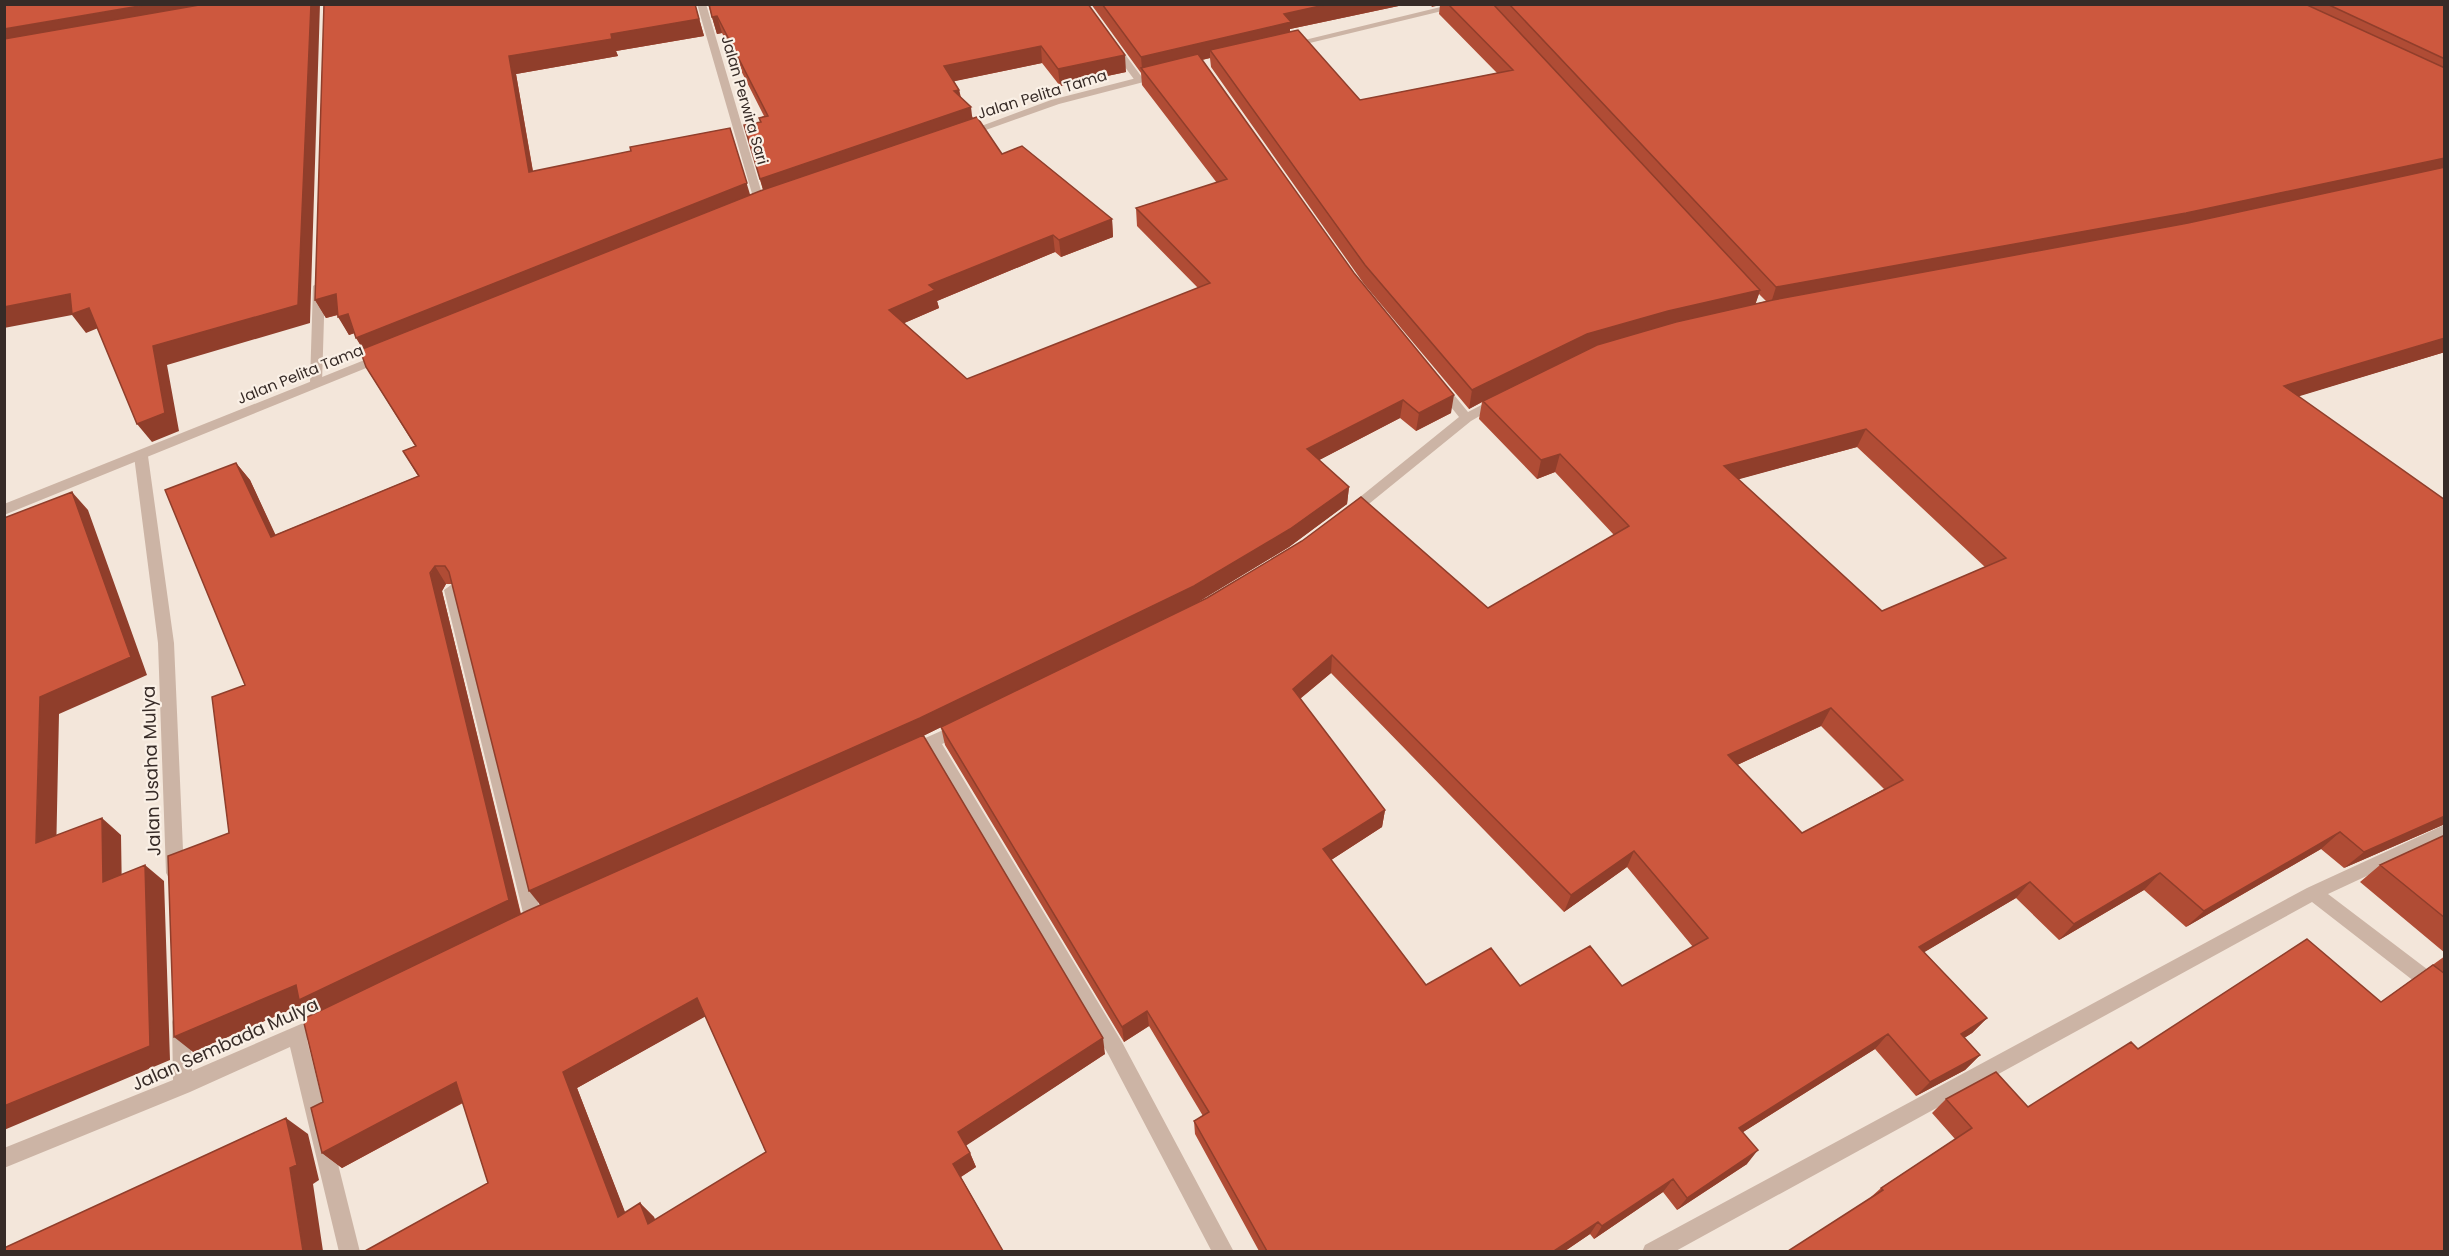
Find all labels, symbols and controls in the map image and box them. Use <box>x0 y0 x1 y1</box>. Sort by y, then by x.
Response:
street label: Jalan Perwira Sari <box>717 33 773 167</box>
street label: Jalan Pelita Tama <box>975 64 1109 124</box>
street label: Jalan Pelita Tama <box>234 339 366 409</box>
street label: Jalan Usaha Mulya <box>136 685 166 857</box>
street label: Jalan Sembada Mulya <box>128 991 322 1097</box>

